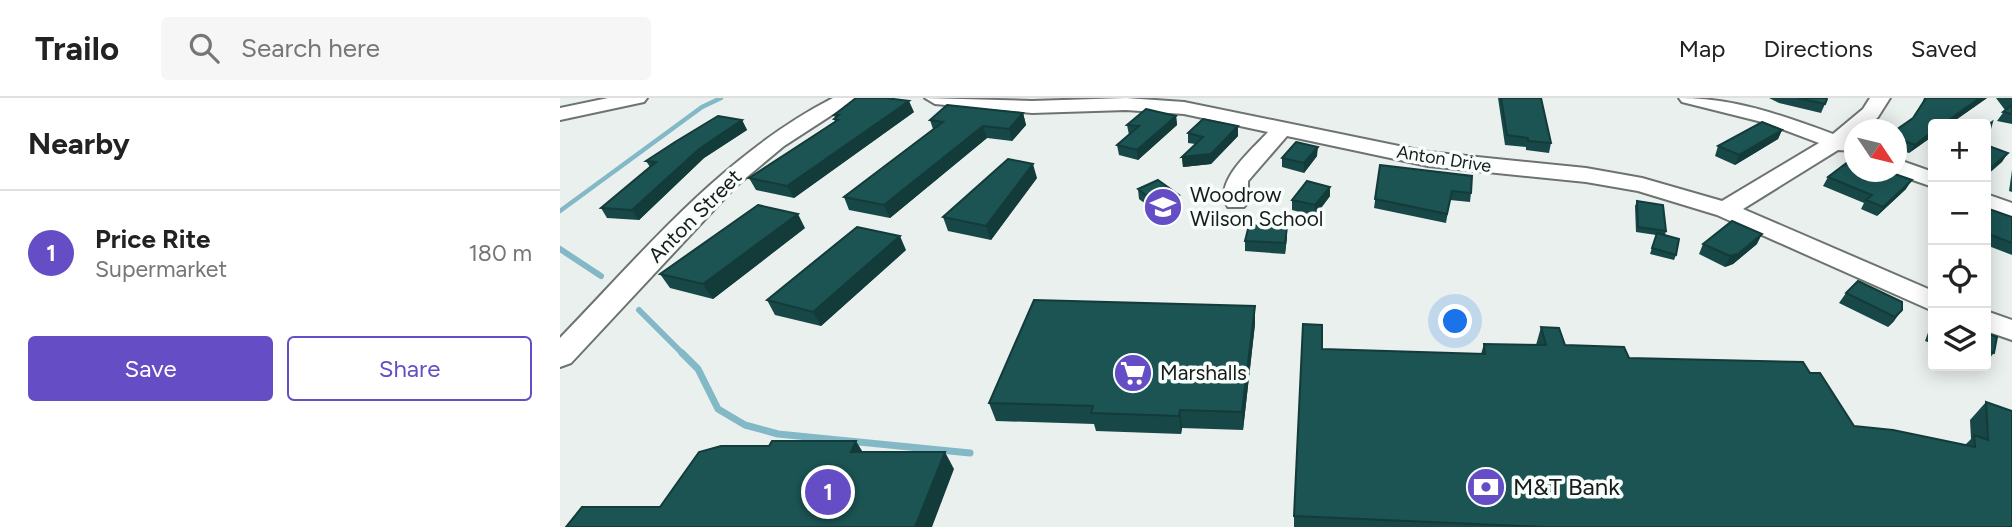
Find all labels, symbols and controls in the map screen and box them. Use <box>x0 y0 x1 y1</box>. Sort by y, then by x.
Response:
search box <box>161 17 651 80</box>
text: Trailo <box>35 29 119 68</box>
icon: search <box>185 29 223 67</box>
text: Search here <box>241 32 380 64</box>
text: Map <box>1679 34 1725 63</box>
text: Directions <box>1763 34 1873 63</box>
text: Saved <box>1911 34 1977 63</box>
north arrow <box>1844 119 1907 182</box>
map controls <box>1928 119 1991 371</box>
button: + <box>1928 119 1991 182</box>
text: Nearby <box>28 125 130 162</box>
street label: Anton Drive <box>1395 141 1493 177</box>
street label: Anton Street <box>643 164 747 268</box>
place label: Woodrow Wilson School <box>1190 182 1323 231</box>
button: − <box>1928 182 1991 245</box>
school or university icon: Woodrow Wilson School <box>1142 186 1184 228</box>
text: Price Rite <box>95 223 210 255</box>
text: 1 <box>46 239 56 267</box>
text: 180 m <box>468 239 532 267</box>
button: locate <box>1928 245 1991 308</box>
text: Supermarket <box>95 255 227 283</box>
your location <box>1438 304 1472 338</box>
button: layers <box>1928 308 1991 371</box>
button: Save <box>28 336 273 401</box>
button: Share <box>287 336 532 401</box>
supermarket icon: Marshalls <box>1112 352 1154 394</box>
place label: Marshalls <box>1160 360 1247 385</box>
pin: 1 <box>805 466 851 518</box>
bank icon: M&T Bank <box>1465 466 1507 508</box>
place label: M&T Bank <box>1513 472 1620 501</box>

